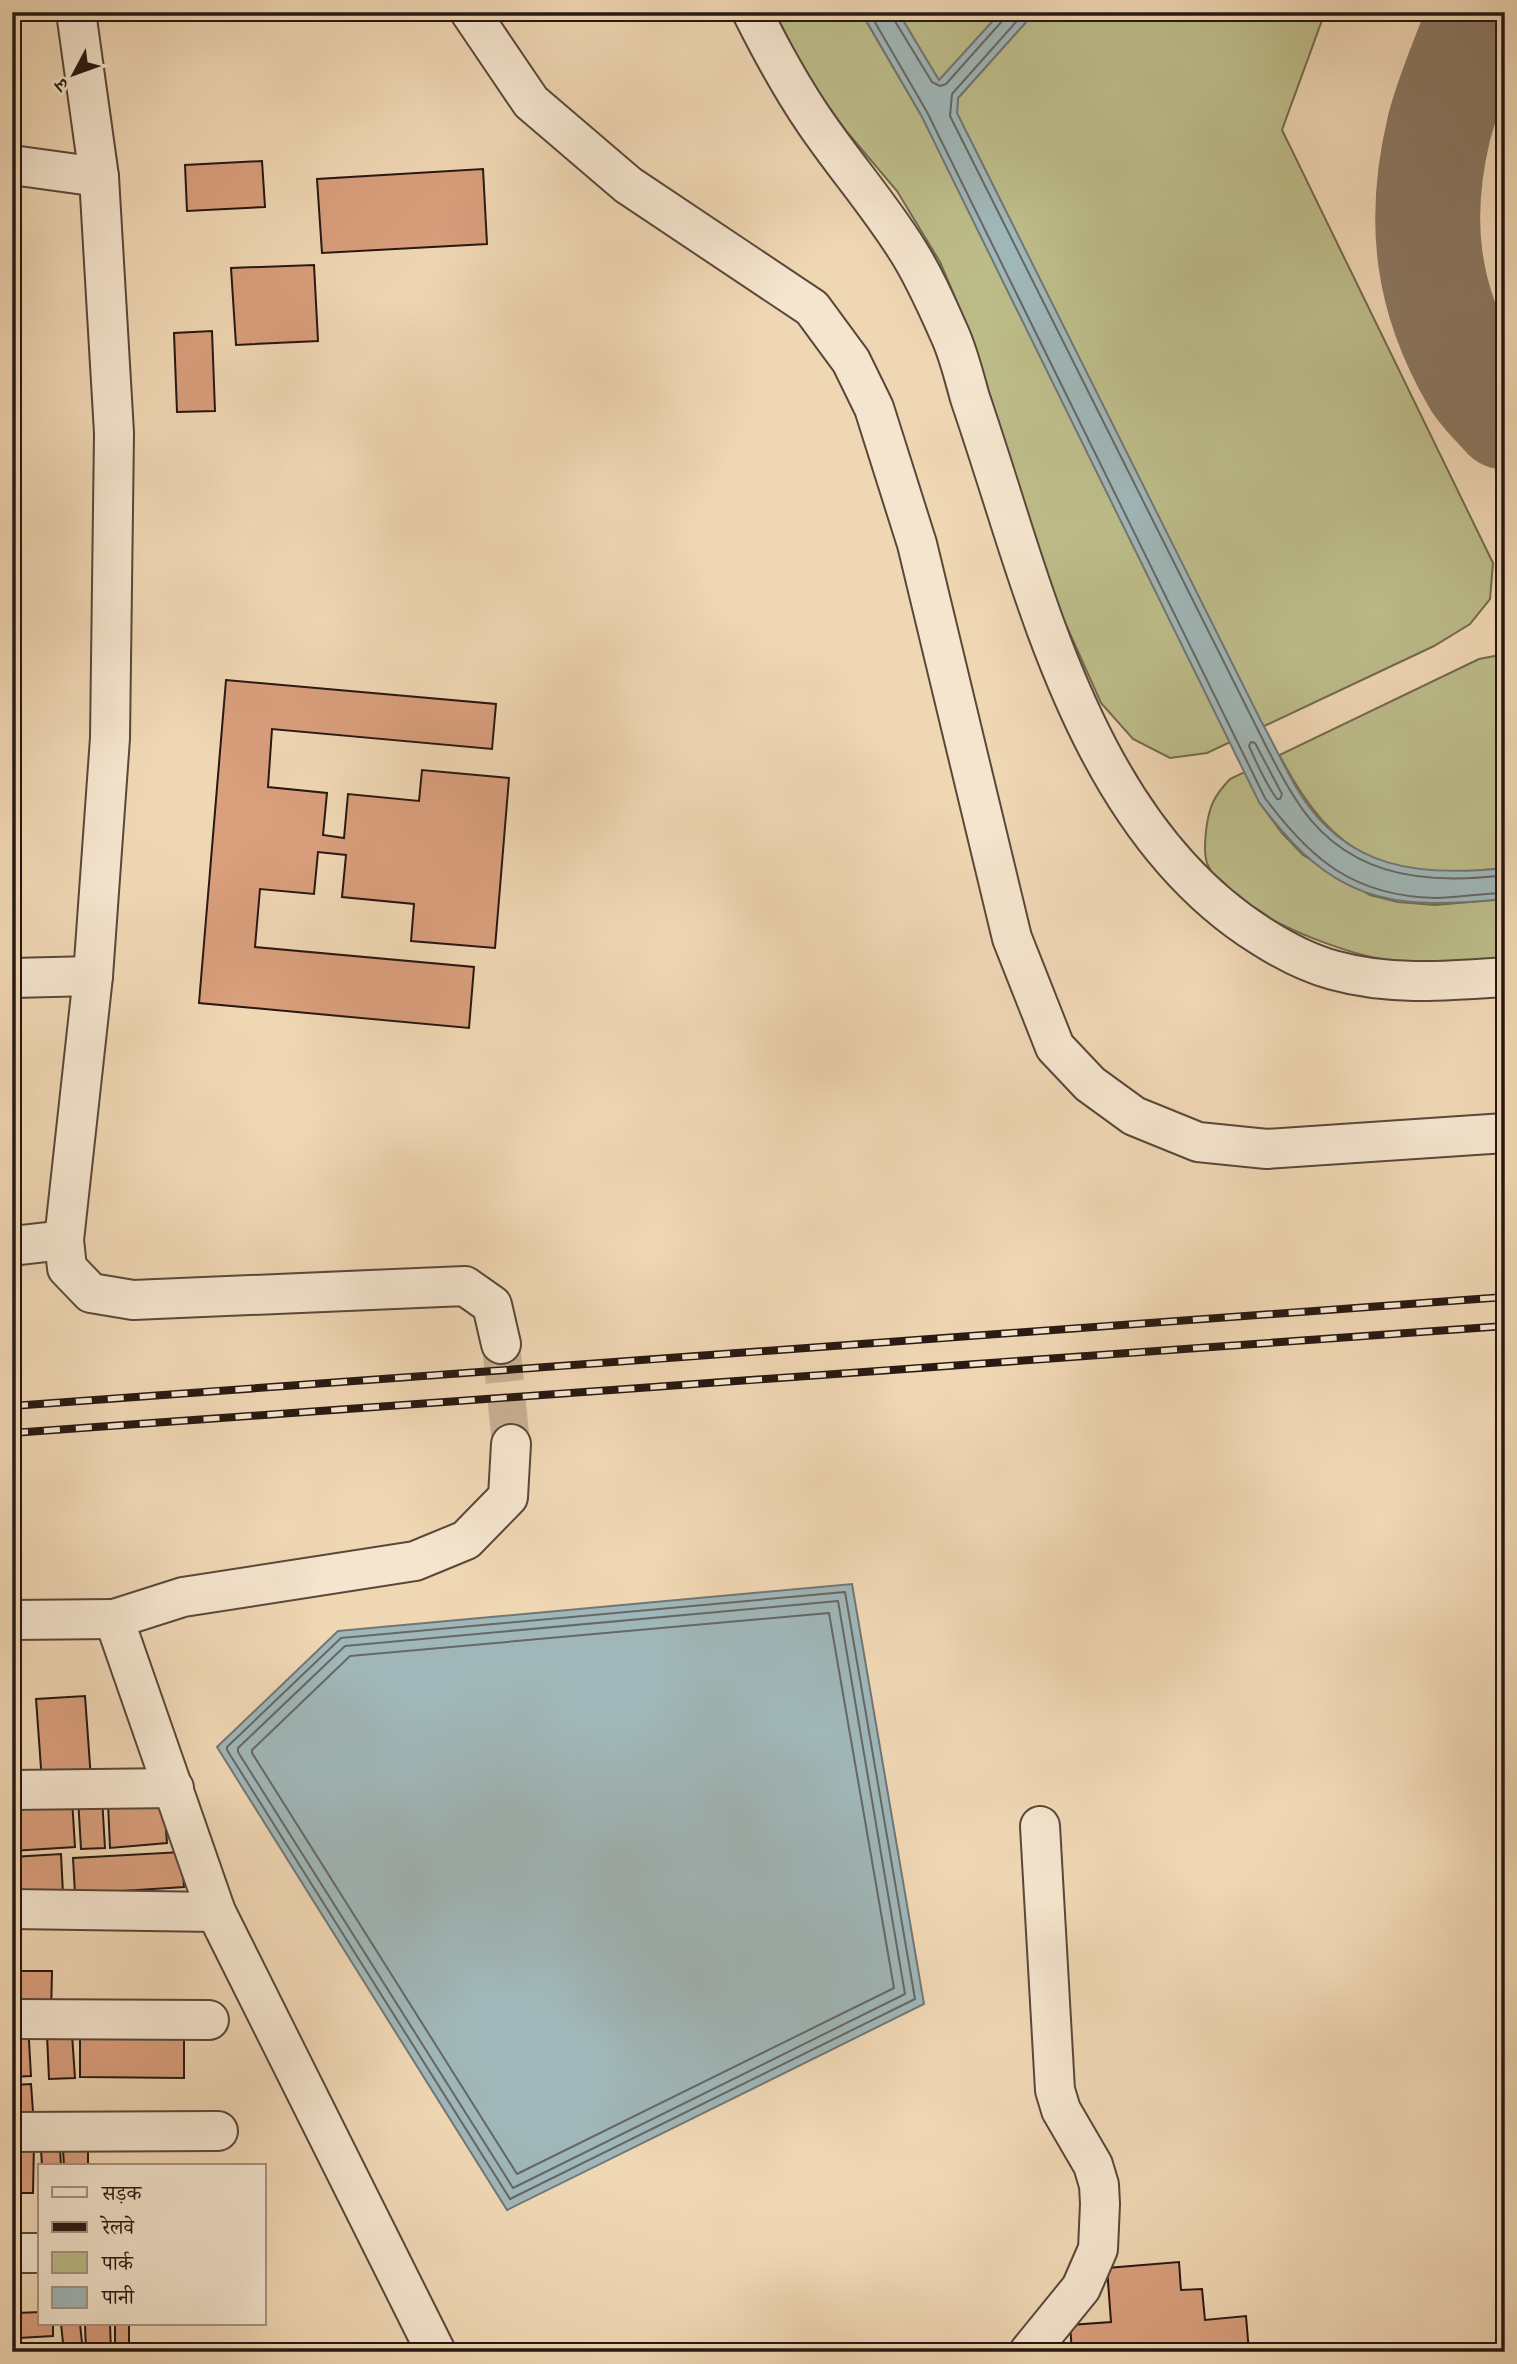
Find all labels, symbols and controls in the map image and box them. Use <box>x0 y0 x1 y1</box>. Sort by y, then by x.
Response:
north arrow <box>38 38 108 108</box>
text: उ <box>50 73 75 97</box>
legend <box>38 2164 266 2326</box>
text: सड़क <box>101 2181 142 2205</box>
text: रेलवे <box>99 2215 136 2239</box>
text: पार्क <box>101 2251 134 2275</box>
text: पानी <box>101 2285 135 2309</box>

